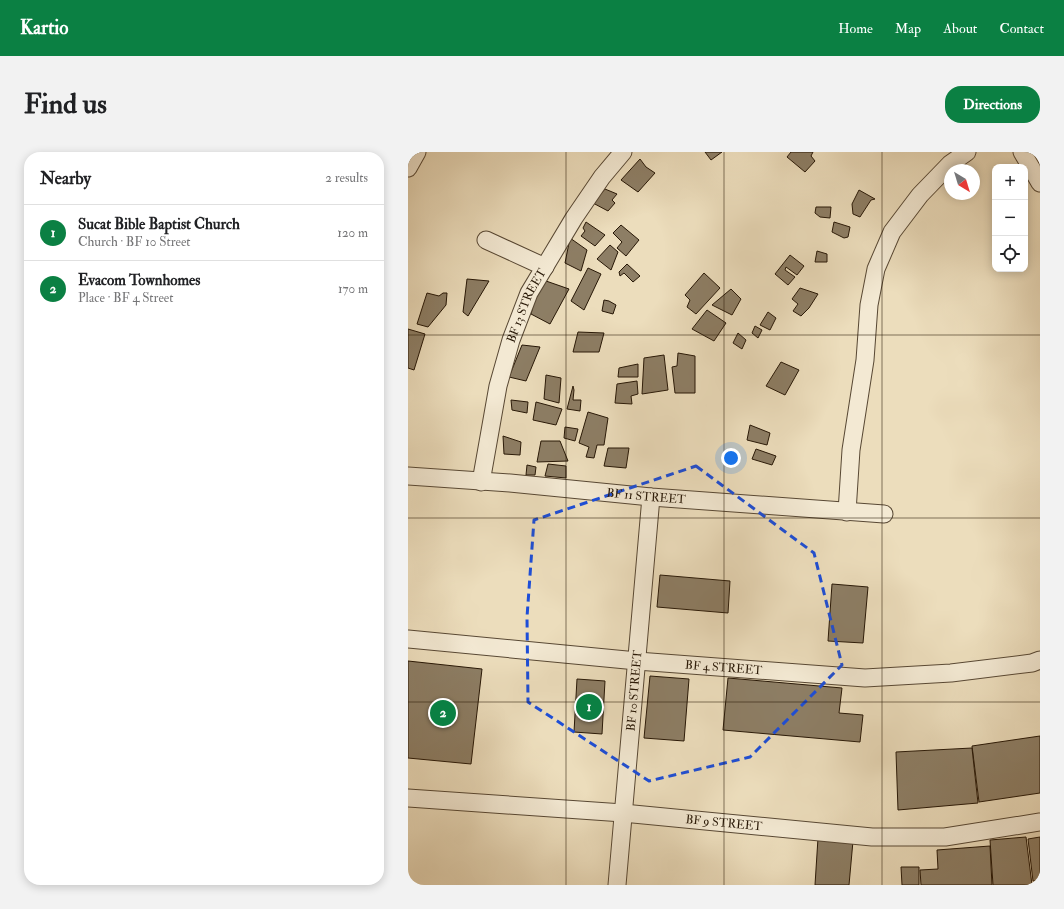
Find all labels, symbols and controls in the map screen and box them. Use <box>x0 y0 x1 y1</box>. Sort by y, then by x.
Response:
text: Kartio <box>20 16 68 40</box>
text: Home <box>838 20 873 37</box>
text: Map <box>895 20 921 37</box>
text: About <box>943 20 977 37</box>
text: Contact <box>999 20 1044 37</box>
button: Directions <box>945 86 1040 123</box>
text: Find us <box>24 87 107 122</box>
north arrow <box>944 164 980 200</box>
map controls <box>992 164 1028 272</box>
button: + <box>992 164 1028 200</box>
text: Nearby <box>40 168 91 189</box>
text: 2 results <box>325 170 368 186</box>
button: − <box>992 200 1028 236</box>
text: Sucat Bible Baptist Church <box>78 215 240 234</box>
text: 1 <box>51 225 55 241</box>
text: 120 m <box>337 225 368 241</box>
text: Church · BF 10 Street <box>78 234 191 250</box>
button: locate <box>992 236 1028 272</box>
street label: BF 13 STREET <box>504 266 550 345</box>
text: Evacom Townhomes <box>78 271 200 290</box>
text: 2 <box>50 281 56 297</box>
text: 170 m <box>338 281 368 297</box>
text: Place · BF 4 Street <box>78 290 173 306</box>
your location <box>721 448 741 468</box>
street label: BF 11 STREET <box>606 486 686 508</box>
street label: BF 10 STREET <box>624 650 646 732</box>
street label: BF 4 STREET <box>685 658 763 678</box>
pin: 1 <box>576 692 602 722</box>
pin: 2 <box>430 698 456 728</box>
street label: BF 9 STREET <box>685 812 763 834</box>

